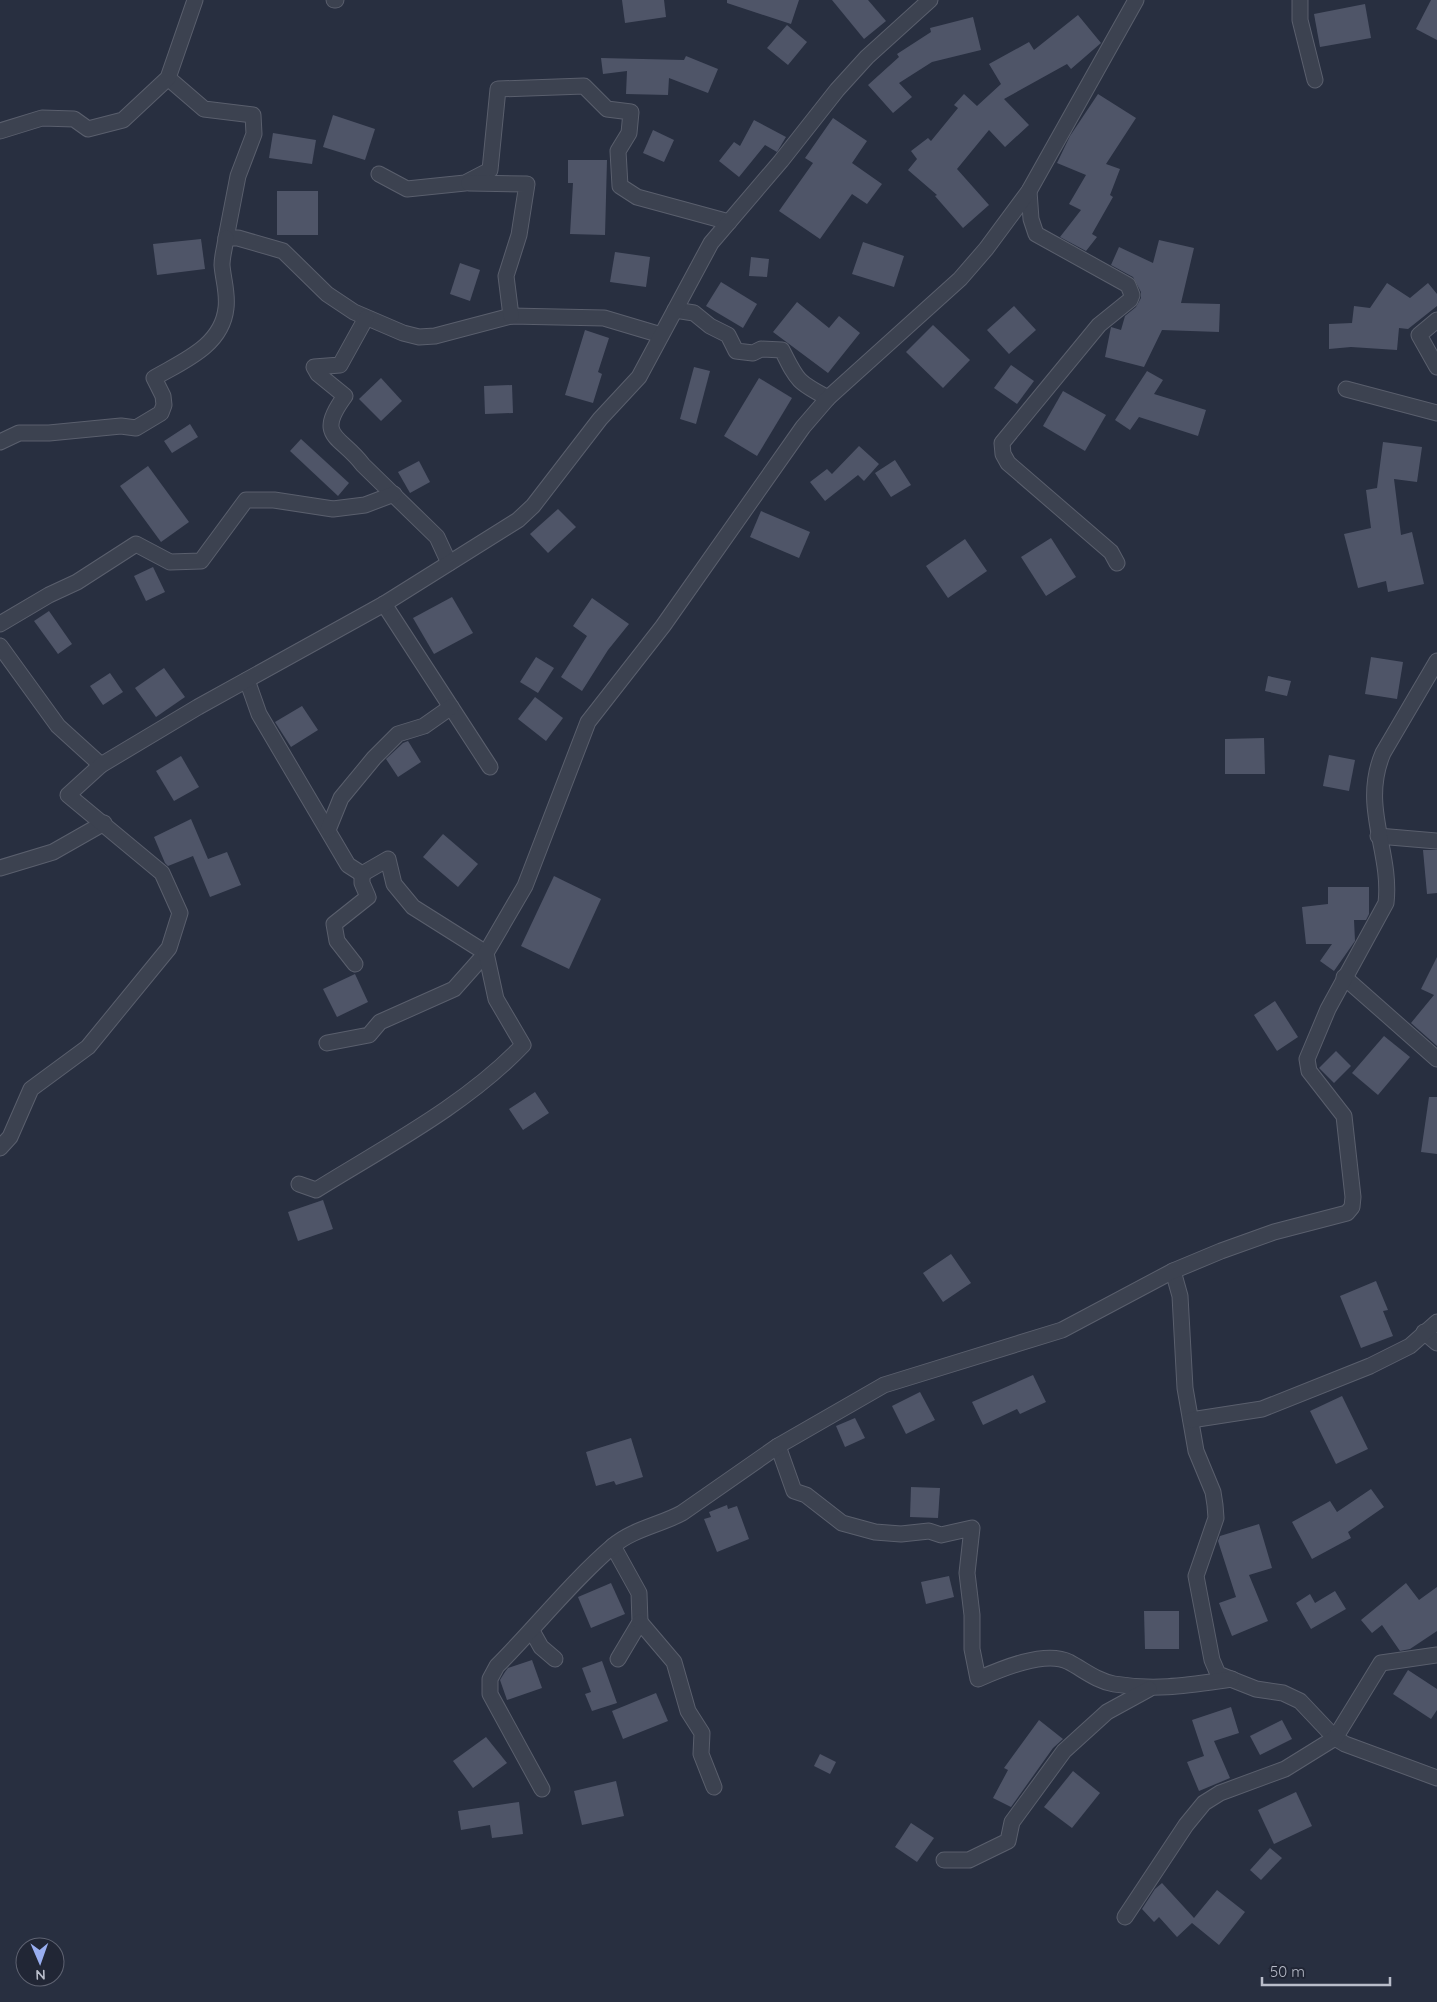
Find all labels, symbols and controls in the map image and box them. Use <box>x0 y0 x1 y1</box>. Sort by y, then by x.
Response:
north arrow <box>15 1937 65 1987</box>
scale bar <box>1262 1954 1390 1986</box>
text: 50 m <box>1270 1962 1305 1981</box>
text: N <box>35 1966 46 1984</box>

